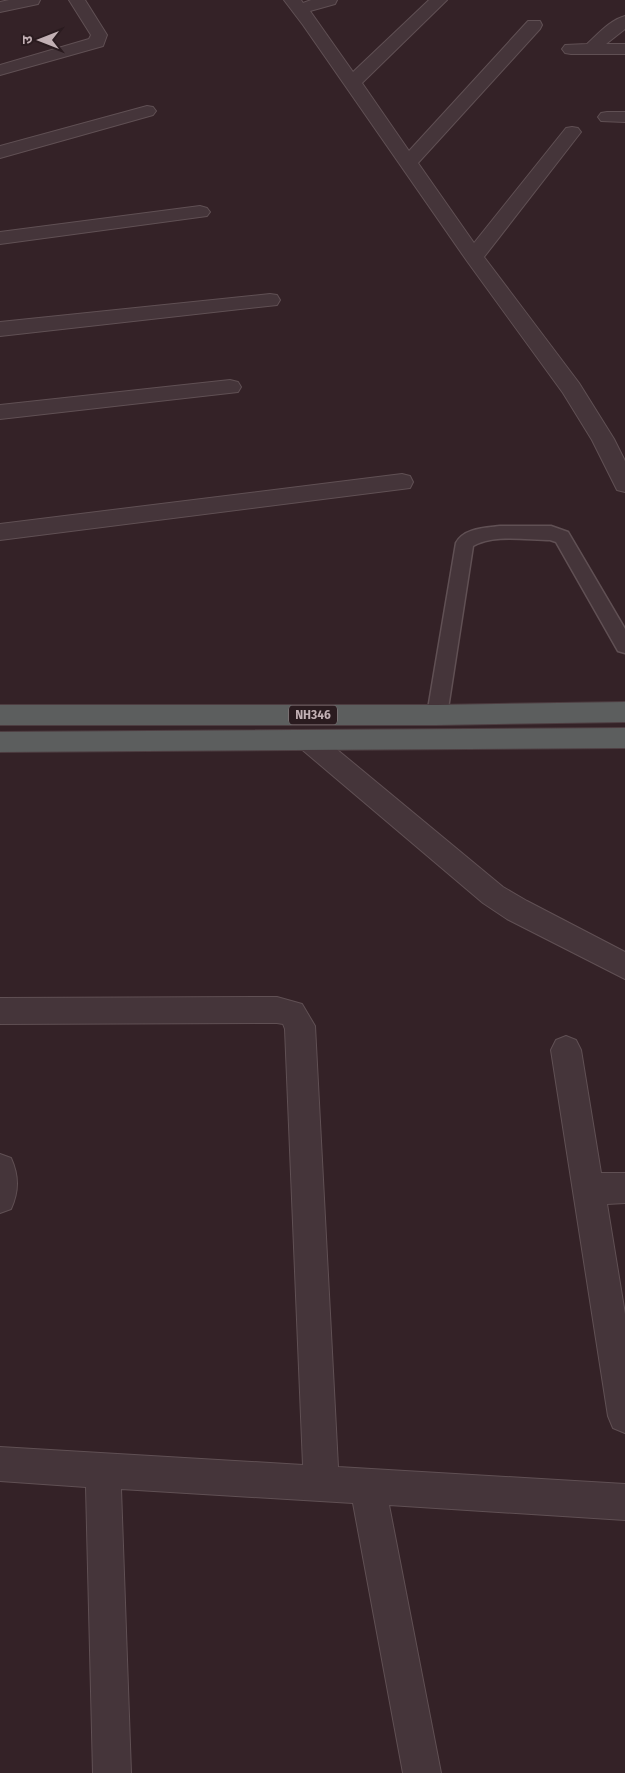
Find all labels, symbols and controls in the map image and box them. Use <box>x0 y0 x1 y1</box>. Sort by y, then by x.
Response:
north arrow <box>15 15 65 65</box>
text: उ <box>19 35 36 44</box>
road number: NH346 <box>289 706 337 724</box>

